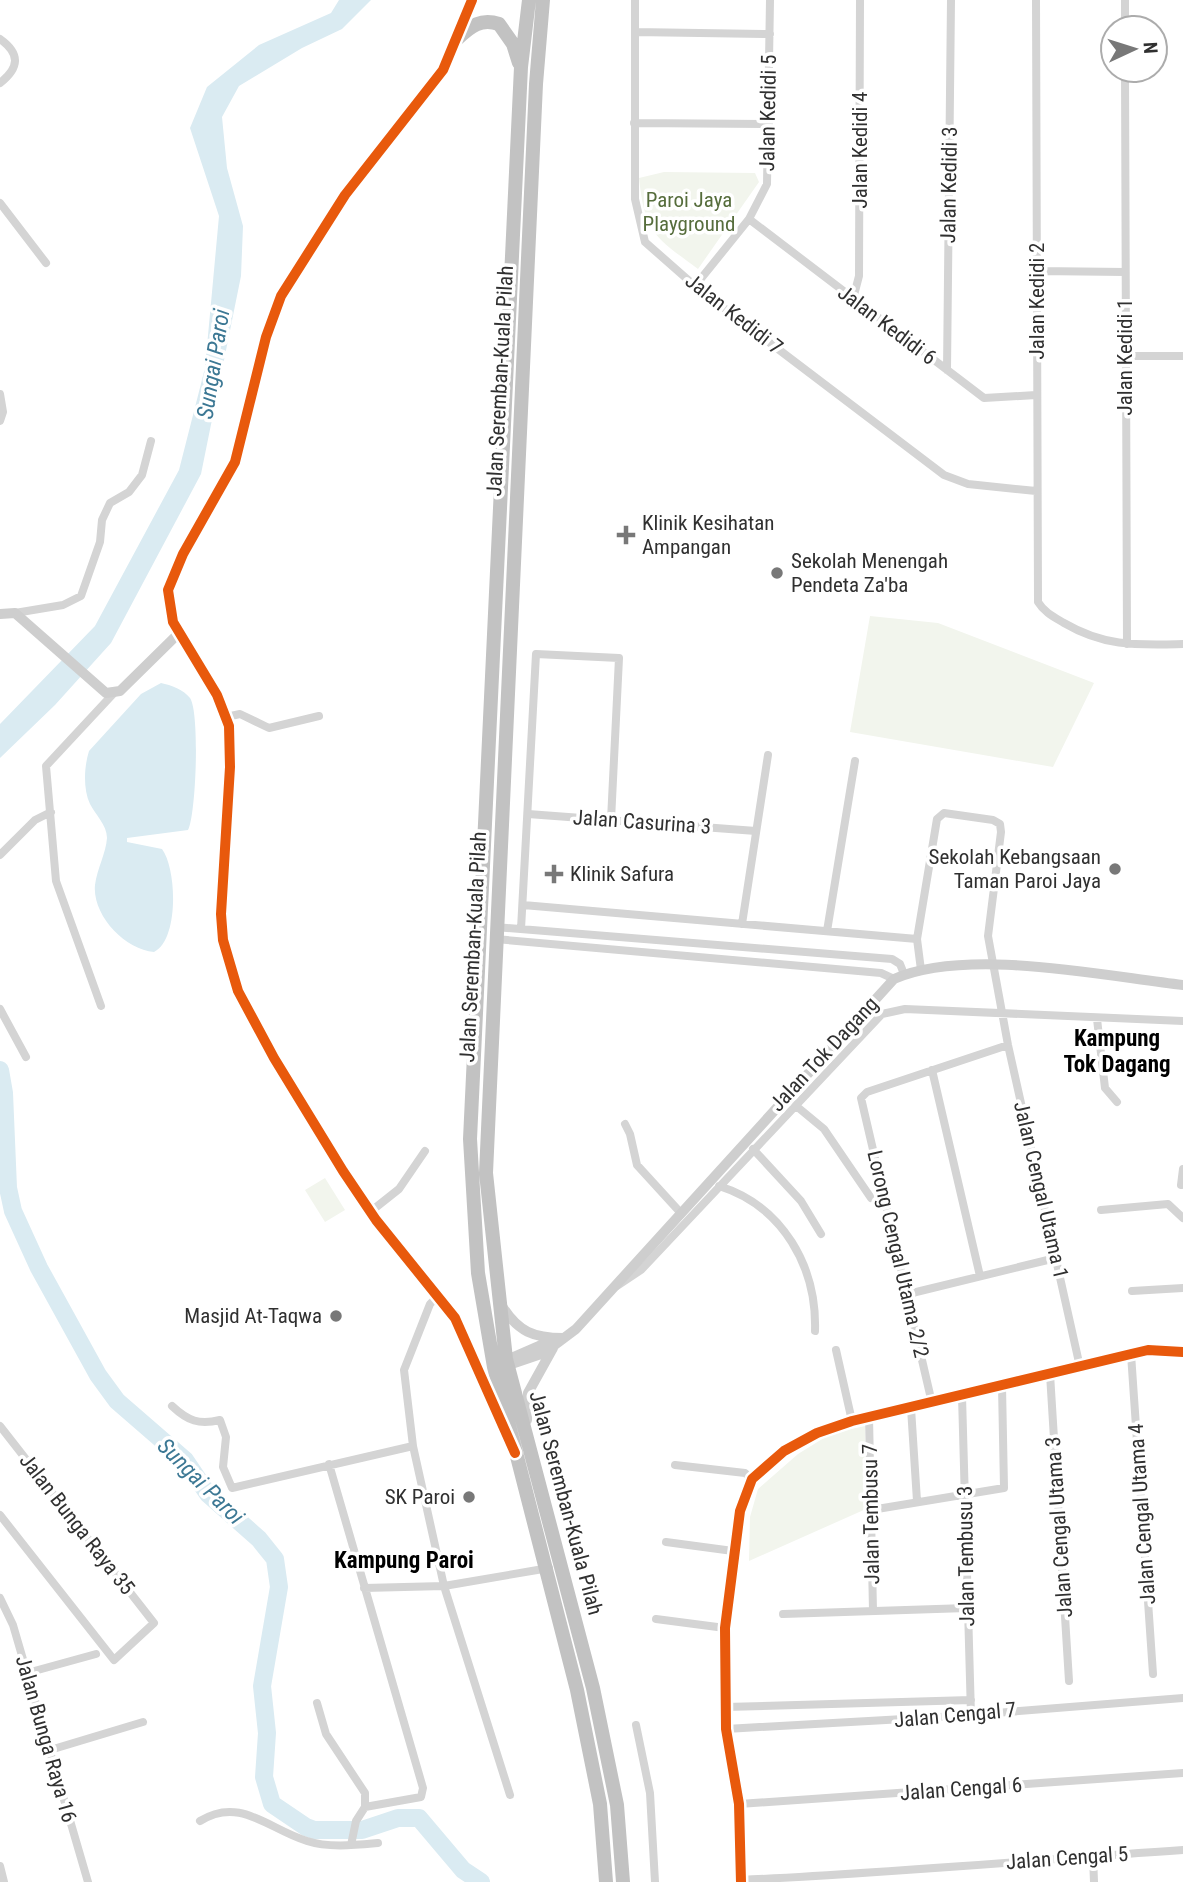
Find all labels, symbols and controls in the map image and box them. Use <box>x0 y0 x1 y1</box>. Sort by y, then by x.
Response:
north arrow <box>1099 14 1169 84</box>
text: N <box>1139 41 1162 54</box>
street label: Jalan Kedidi 5 <box>755 54 781 172</box>
street label: Jalan Kedidi 4 <box>848 92 872 208</box>
street label: Jalan Kedidi 3 <box>936 126 962 244</box>
park label: Paroi Jaya Playground <box>643 188 735 236</box>
street label: Jalan Kedidi 2 <box>1025 243 1049 359</box>
street label: Jalan Seremban-Kuala Pilah <box>482 265 518 497</box>
street label: Jalan Kedidi 7 <box>681 269 787 359</box>
street label: Jalan Kedidi 6 <box>833 280 941 370</box>
street label: Jalan Kedidi 1 <box>1113 299 1137 415</box>
water label: Sungai Paroi <box>191 306 236 421</box>
place label: Klinik Kesihatan Ampangan <box>642 511 774 559</box>
marker: Klinik Kesihatan Ampangan <box>616 525 636 545</box>
place label: Sekolah Menengah Pendeta Za'ba <box>791 549 948 597</box>
marker: Sekolah Menengah Pendeta Za'ba <box>769 565 785 581</box>
street label: Jalan Casurina 3 <box>572 805 712 839</box>
street label: Jalan Seremban-Kuala Pilah <box>455 831 491 1063</box>
place label: Sekolah Kebangsaan Taman Paroi Jaya <box>929 845 1101 893</box>
marker: Sekolah Kebangsaan Taman Paroi Jaya <box>1107 861 1123 877</box>
place label: Klinik Safura <box>570 862 674 886</box>
marker: Klinik Safura <box>544 864 564 884</box>
street label: Jalan Tok Dagang <box>765 992 883 1116</box>
district label: Kampung Tok Dagang <box>1063 1025 1171 1078</box>
street label: Jalan Cengal Utama 1 <box>1009 1099 1073 1281</box>
street label: Lorong Cengal Utama 2/2 <box>862 1148 934 1360</box>
place label: Masjid At-Taqwa <box>184 1304 322 1328</box>
marker: Masjid At-Taqwa <box>328 1308 344 1324</box>
street label: Jalan Seremban-Kuala Pilah <box>525 1388 607 1618</box>
street label: Jalan Cengal Utama 4 <box>1124 1423 1160 1605</box>
water label: Sungai Paroi <box>152 1433 250 1531</box>
street label: Jalan Cengal Utama 3 <box>1041 1436 1077 1618</box>
street label: Jalan Tembusu 7 <box>858 1443 884 1585</box>
street label: Jalan Bunga Raya 35 <box>14 1449 140 1599</box>
place label: SK Paroi <box>385 1485 455 1509</box>
street label: Jalan Tembusu 3 <box>953 1485 979 1627</box>
marker: SK Paroi <box>461 1489 477 1505</box>
district label: Kampung Paroi <box>334 1547 474 1574</box>
street label: Jalan Bunga Raya 16 <box>11 1653 81 1825</box>
street label: Jalan Cengal 7 <box>893 1698 1017 1732</box>
street label: Jalan Cengal 6 <box>899 1773 1023 1805</box>
street label: Jalan Cengal 5 <box>1005 1842 1129 1874</box>

